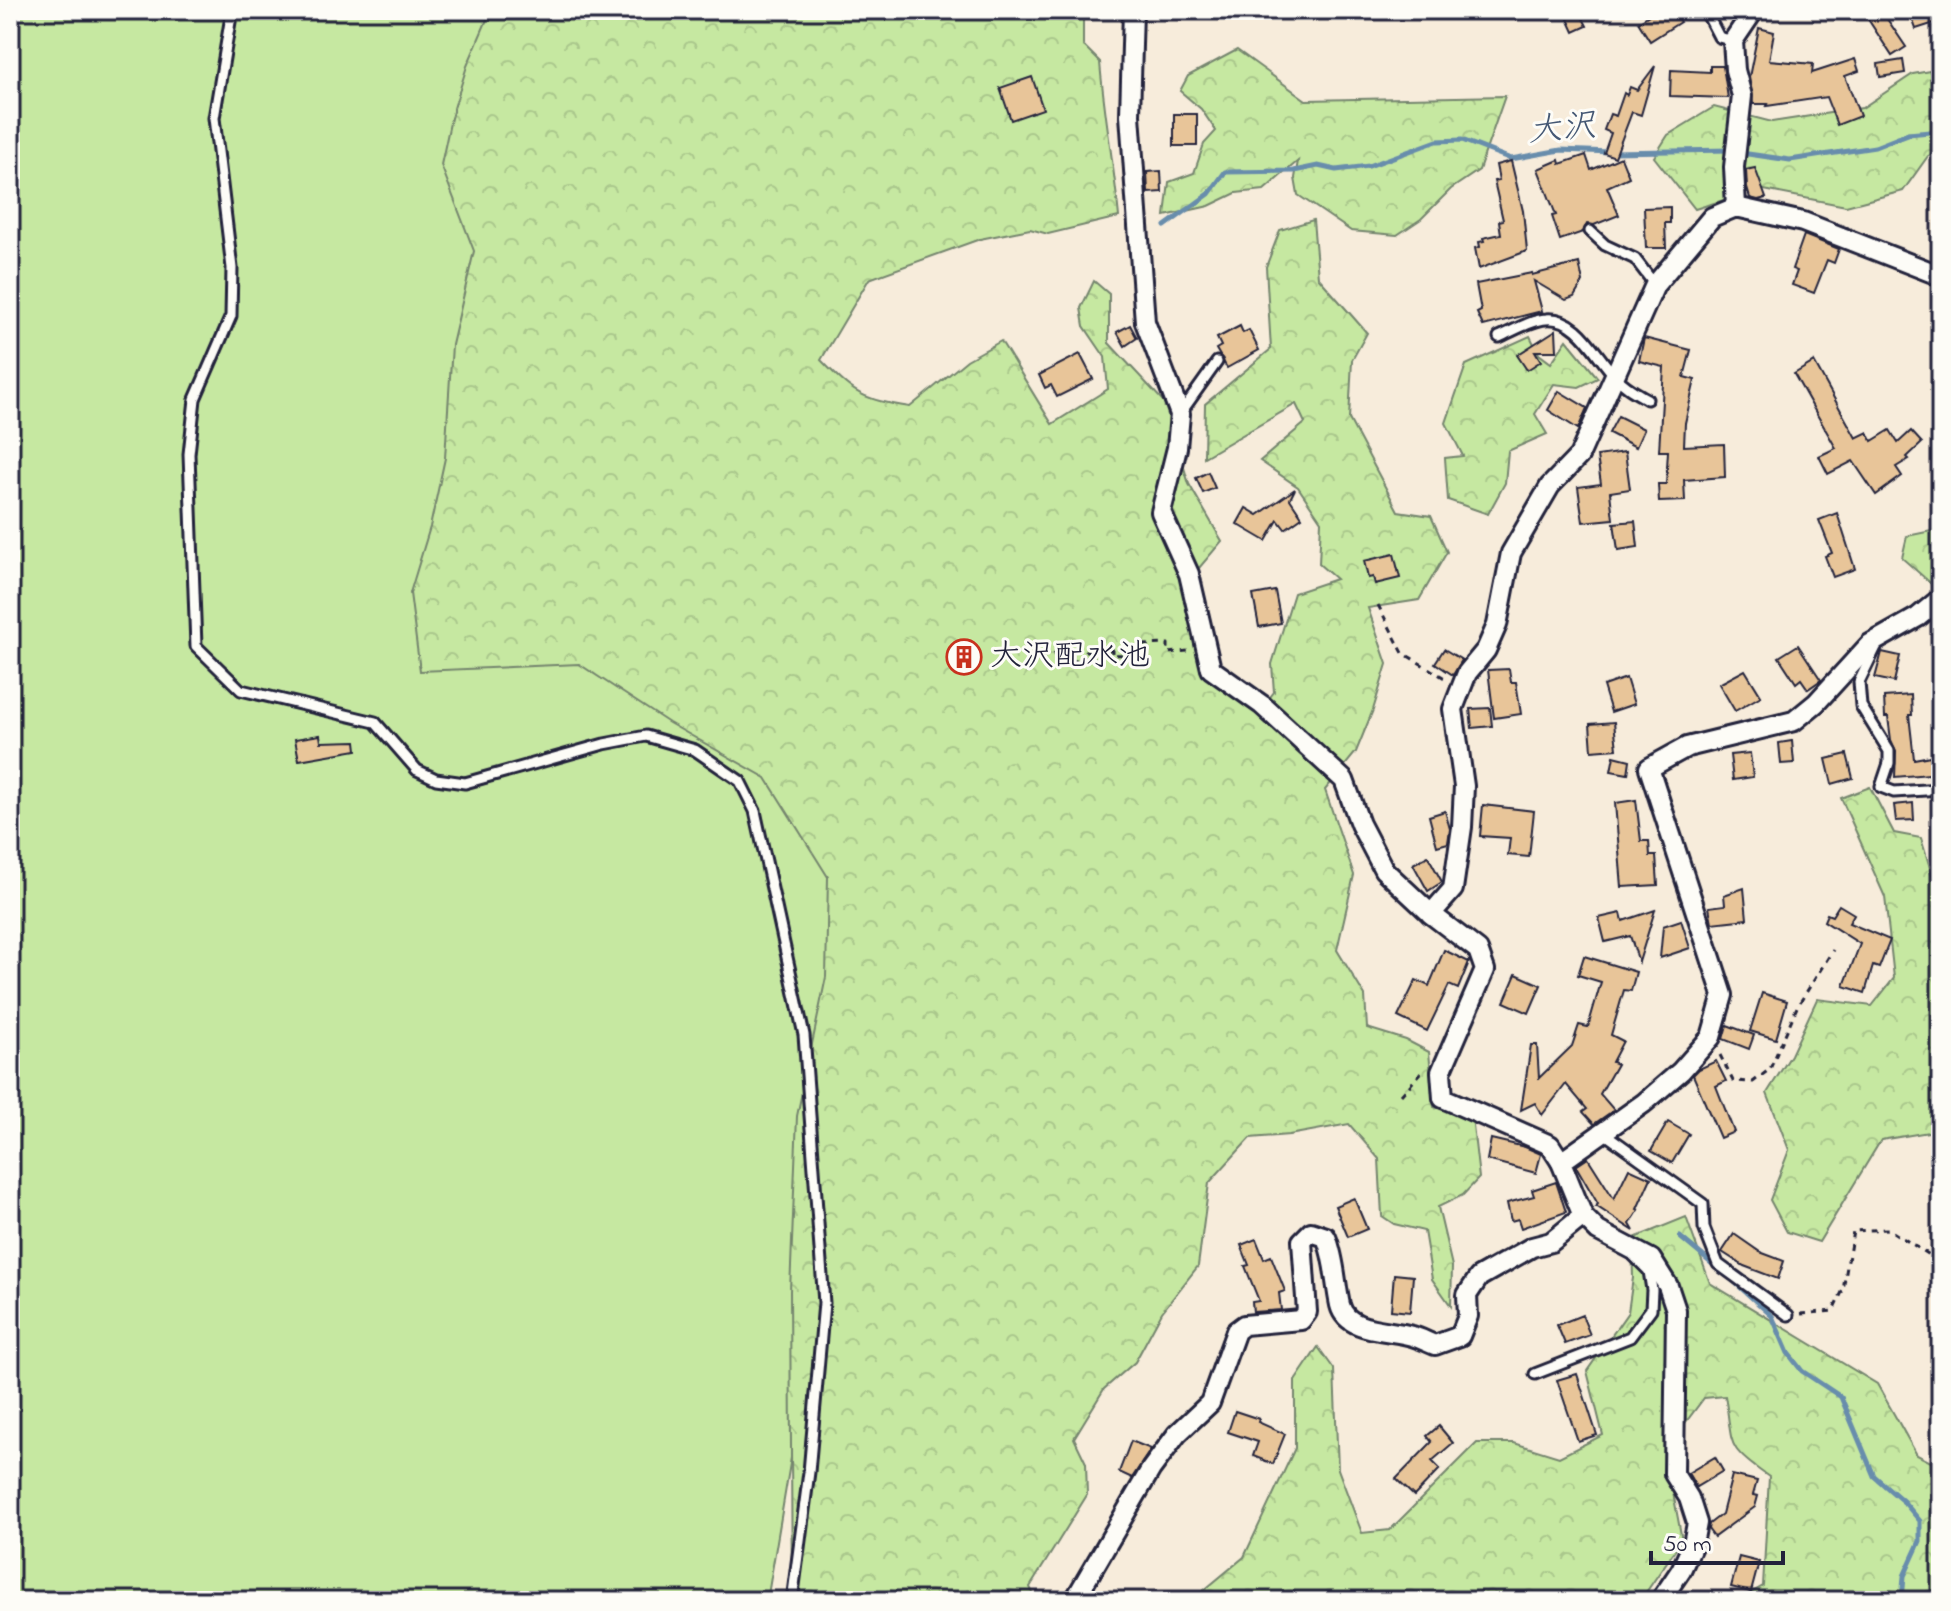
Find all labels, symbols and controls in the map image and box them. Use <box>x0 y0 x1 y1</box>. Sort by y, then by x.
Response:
water label: 大沢 <box>1526 102 1599 158</box>
place label: 大沢配水池 <box>990 634 1150 681</box>
building icon: 大沢配水池 <box>945 638 983 676</box>
scale bar <box>1651 1515 1783 1565</box>
text: 50 m <box>1663 1528 1712 1563</box>

